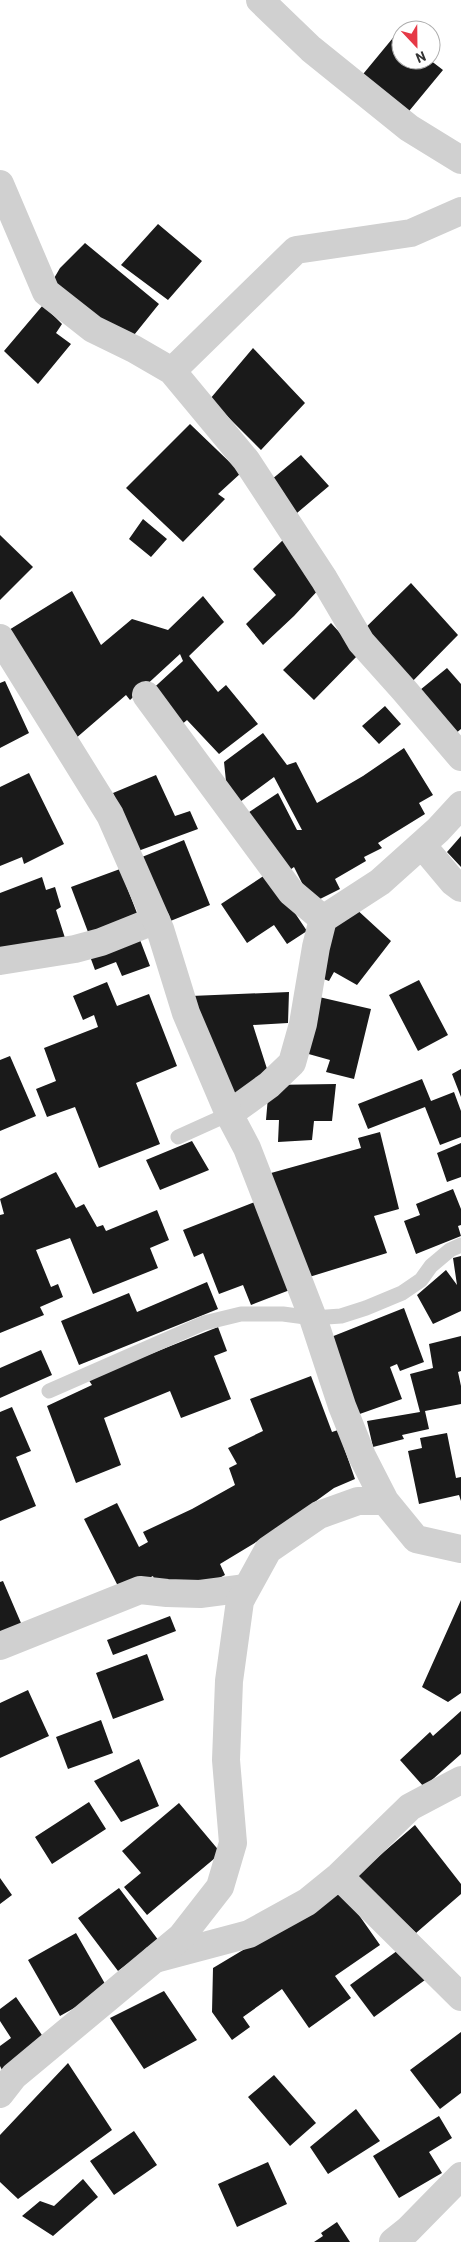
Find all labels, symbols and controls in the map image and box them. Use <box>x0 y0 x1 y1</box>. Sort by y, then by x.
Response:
north arrow <box>391 20 441 70</box>
text: N <box>414 48 429 67</box>

